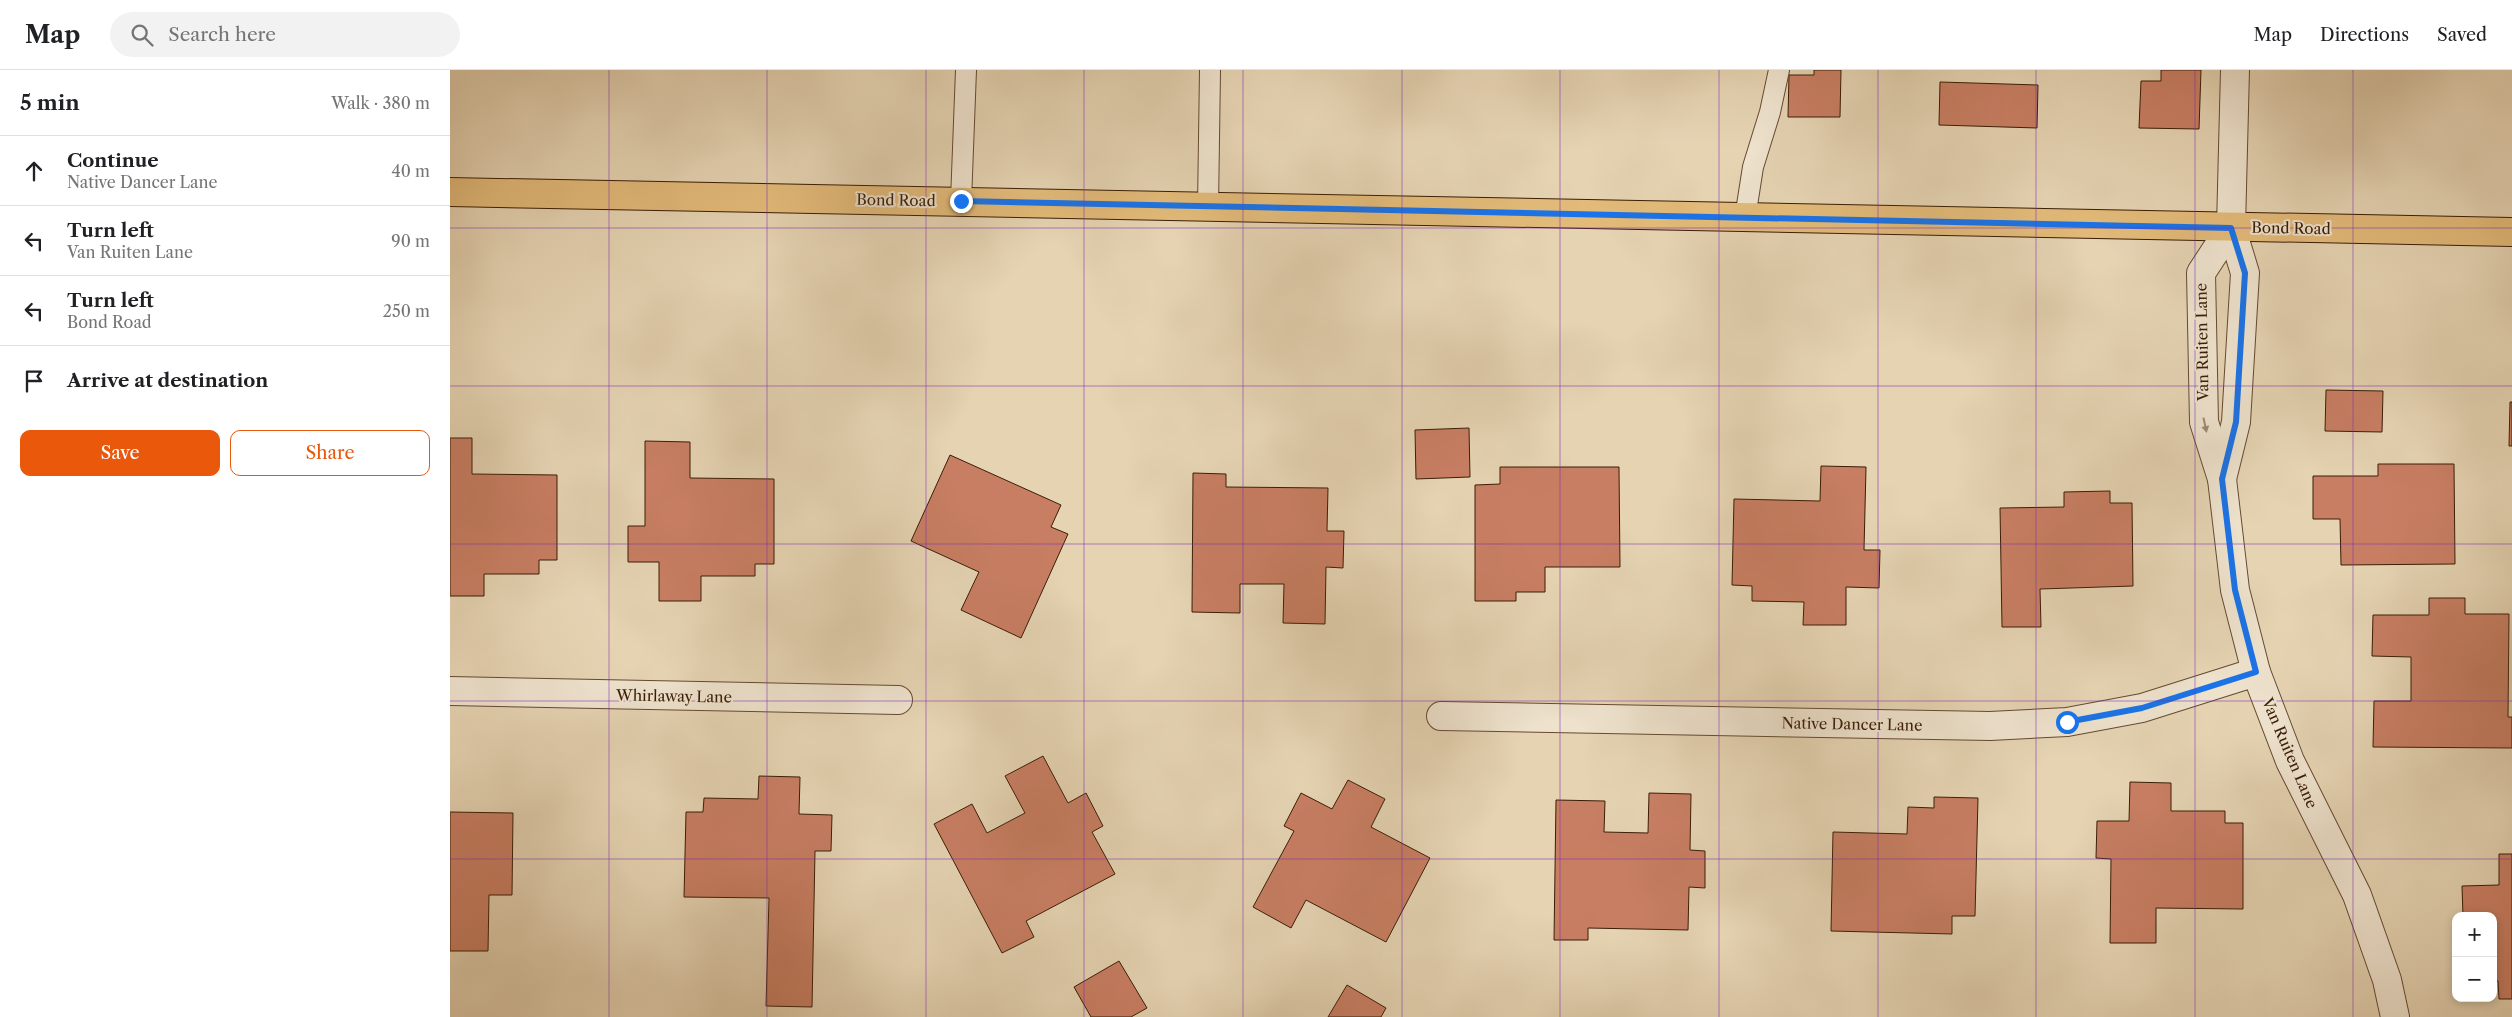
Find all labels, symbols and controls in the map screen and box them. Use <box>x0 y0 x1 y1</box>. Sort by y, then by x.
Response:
search box <box>110 12 460 57</box>
text: Map <box>25 20 80 49</box>
icon: search <box>128 21 156 49</box>
text: Search here <box>168 23 276 46</box>
text: Map <box>2253 24 2292 46</box>
text: Directions <box>2320 24 2409 46</box>
text: Saved <box>2437 24 2487 46</box>
text: 5 min <box>20 90 80 115</box>
text: Walk · 380 m <box>331 93 430 113</box>
text: Continue <box>67 149 159 172</box>
icon: ahead <box>20 157 48 185</box>
text: 40 m <box>391 161 430 181</box>
text: Native Dancer Lane <box>67 172 217 192</box>
street label: Bond Road <box>856 190 936 210</box>
route end <box>950 190 973 213</box>
street label: Bond Road <box>2251 218 2331 238</box>
text: Turn left <box>67 219 154 242</box>
icon: left <box>20 227 48 255</box>
text: 90 m <box>391 231 430 251</box>
text: Van Ruiten Lane <box>67 242 193 262</box>
street label: Van Ruiten Lane <box>2191 283 2213 402</box>
text: Turn left <box>67 289 154 312</box>
icon: left <box>20 297 48 325</box>
text: 250 m <box>383 301 430 321</box>
text: Bond Road <box>67 312 152 332</box>
icon: arrive <box>20 367 48 395</box>
text: Arrive at destination <box>67 369 268 392</box>
one-way arrow <box>2202 417 2210 433</box>
button: Save <box>20 430 220 476</box>
button: Share <box>230 430 430 476</box>
street label: Whirlaway Lane <box>615 685 732 707</box>
street label: Van Ruiten Lane <box>2258 694 2322 811</box>
route start <box>2056 711 2079 734</box>
street label: Native Dancer Lane <box>1781 713 1923 735</box>
map controls <box>2452 912 2497 1002</box>
button: + <box>2452 912 2497 957</box>
button: − <box>2452 957 2497 1002</box>

